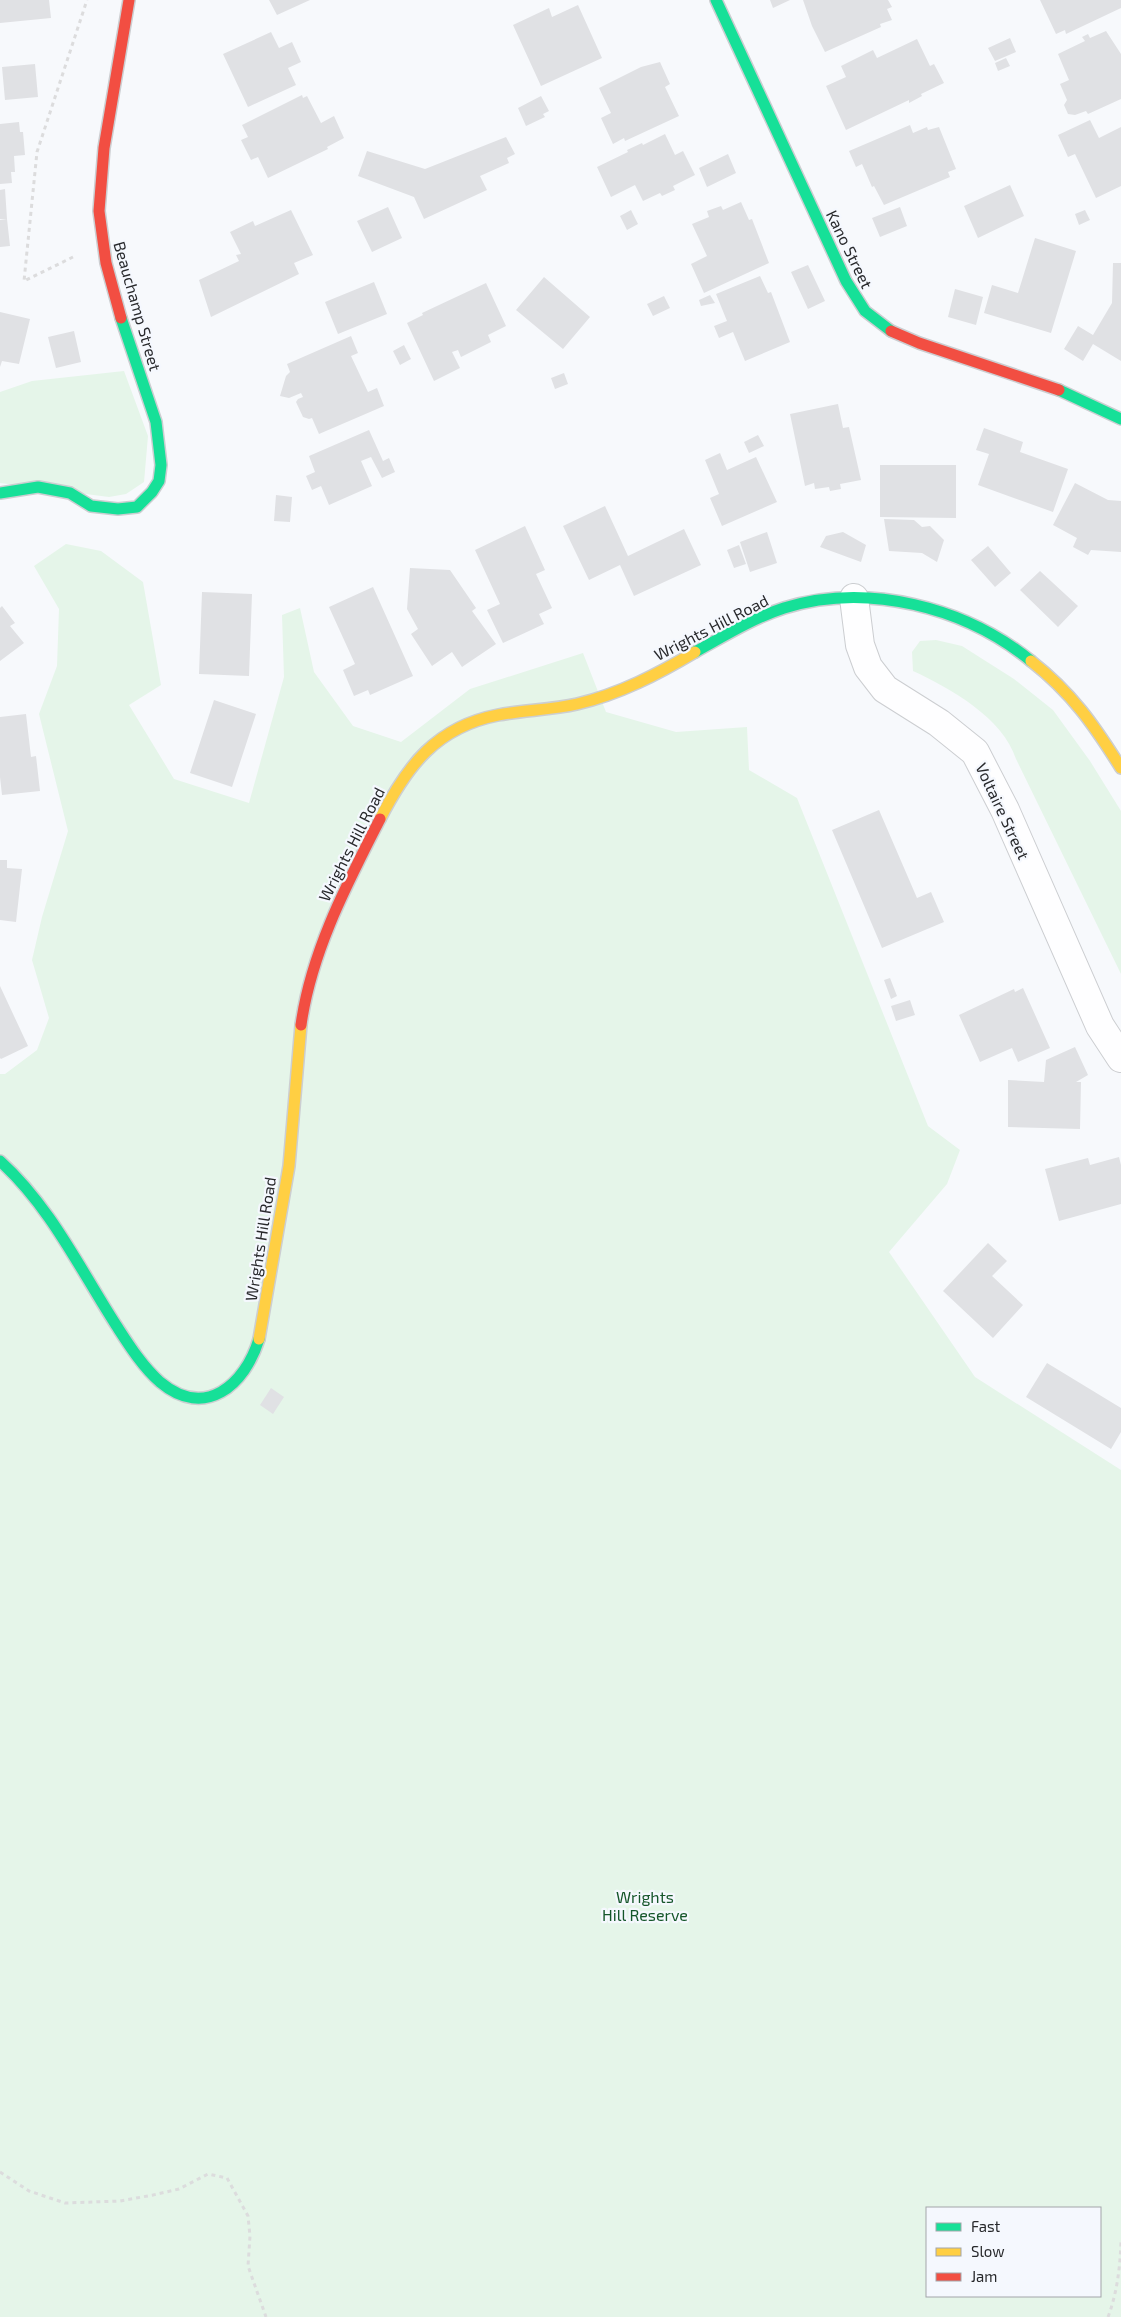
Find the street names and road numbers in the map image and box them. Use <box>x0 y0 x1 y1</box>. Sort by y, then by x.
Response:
street label: Kano Street <box>823 207 877 291</box>
street label: Beauchamp Street <box>110 239 166 373</box>
street label: Wrights Hill Road <box>651 590 771 664</box>
street label: Voltaire Street <box>972 760 1034 862</box>
street label: Wrights Hill Road <box>314 784 388 904</box>
street label: Wrights Hill Road <box>241 1176 279 1302</box>

